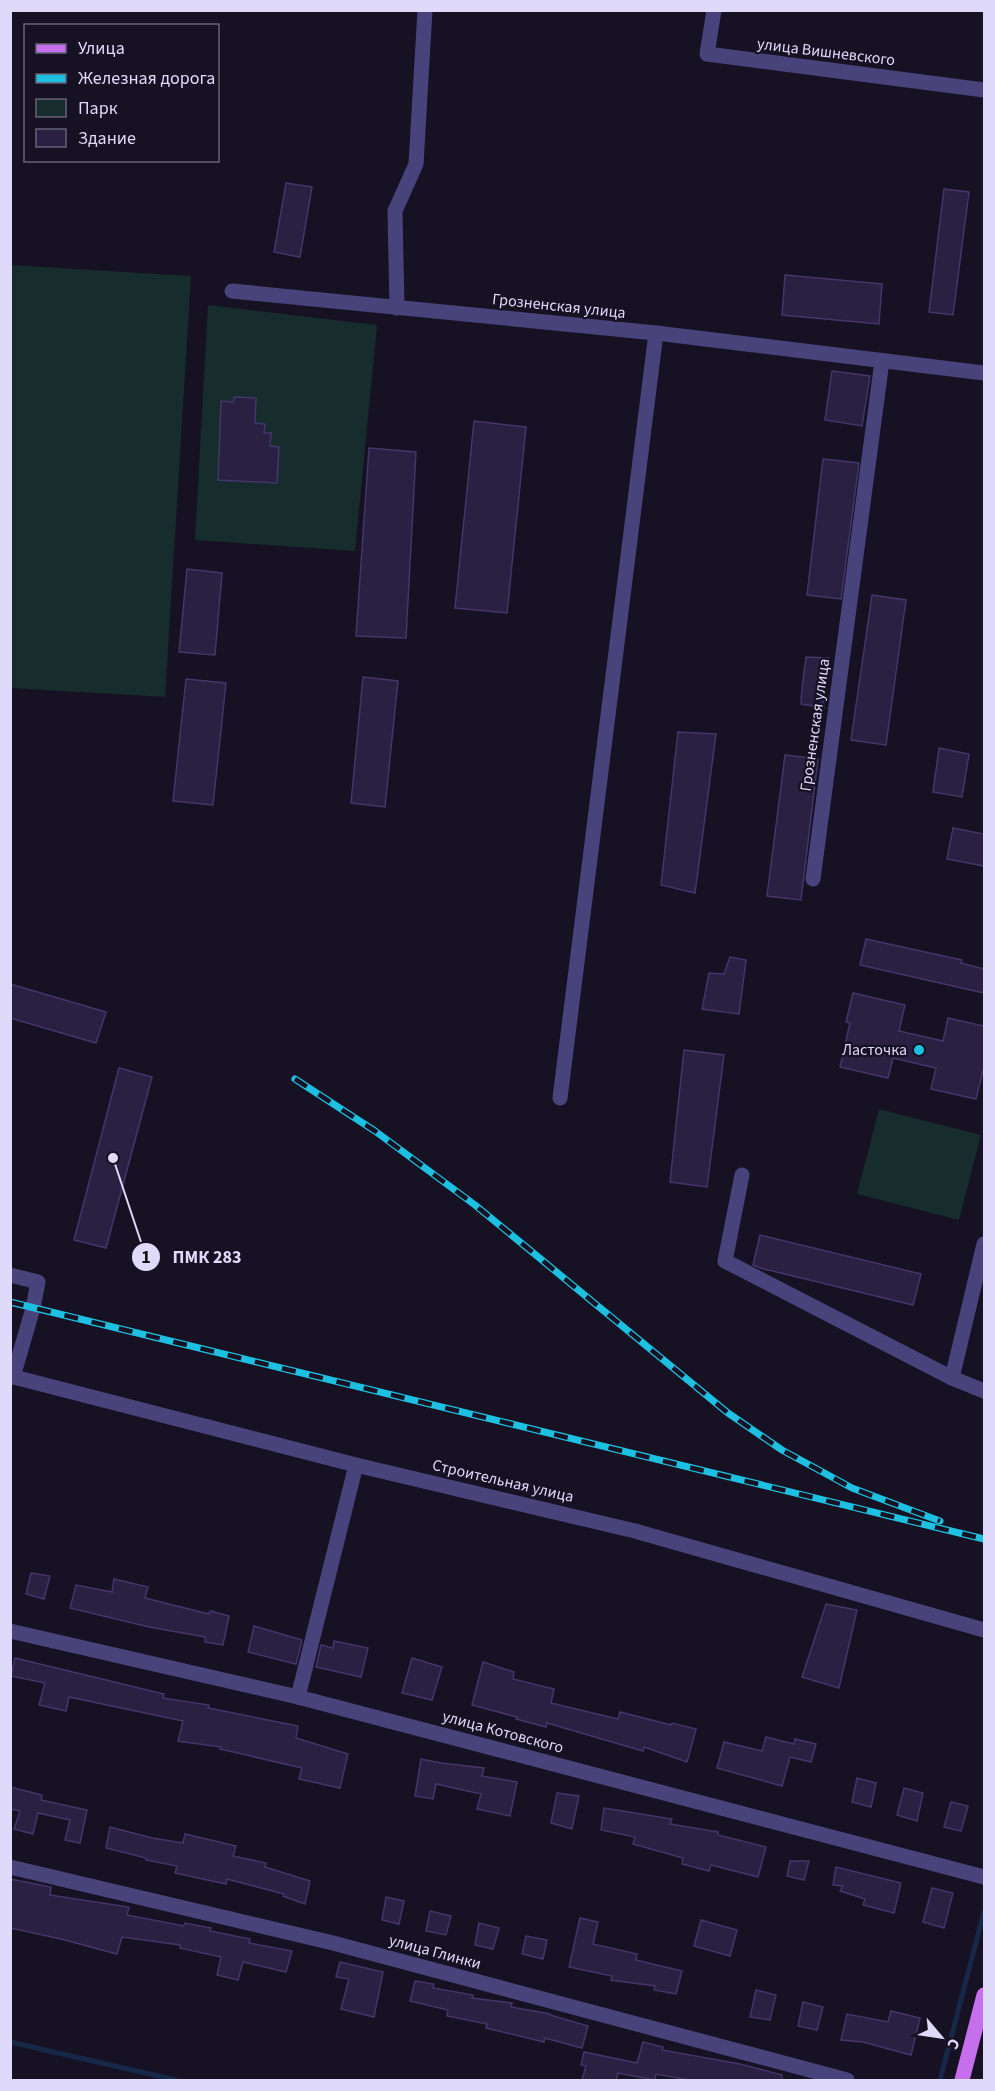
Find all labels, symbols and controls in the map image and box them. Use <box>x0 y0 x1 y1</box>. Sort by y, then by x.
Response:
legend <box>24 24 219 162</box>
street label: улица Вишневского <box>756 33 896 71</box>
text: Улица <box>78 36 125 61</box>
text: Железная дорога <box>78 66 215 91</box>
text: Парк <box>78 96 118 121</box>
text: Здание <box>78 126 136 151</box>
street label: Грозненская улица <box>491 288 627 324</box>
street label: Грозненская улица <box>795 657 835 793</box>
place label: Ласточка <box>842 1039 907 1061</box>
marker: Ласточка <box>912 1043 926 1057</box>
callout: ПМК 283 <box>131 1239 254 1275</box>
text: 1 <box>141 1245 151 1270</box>
text: ПМК 283 <box>173 1245 241 1270</box>
street label: Строительная улица <box>430 1454 576 1508</box>
street label: улица Котовского <box>440 1705 566 1759</box>
street label: улица Глинки <box>386 1929 484 1975</box>
north arrow <box>911 2007 971 2067</box>
text: С <box>941 2034 965 2053</box>

